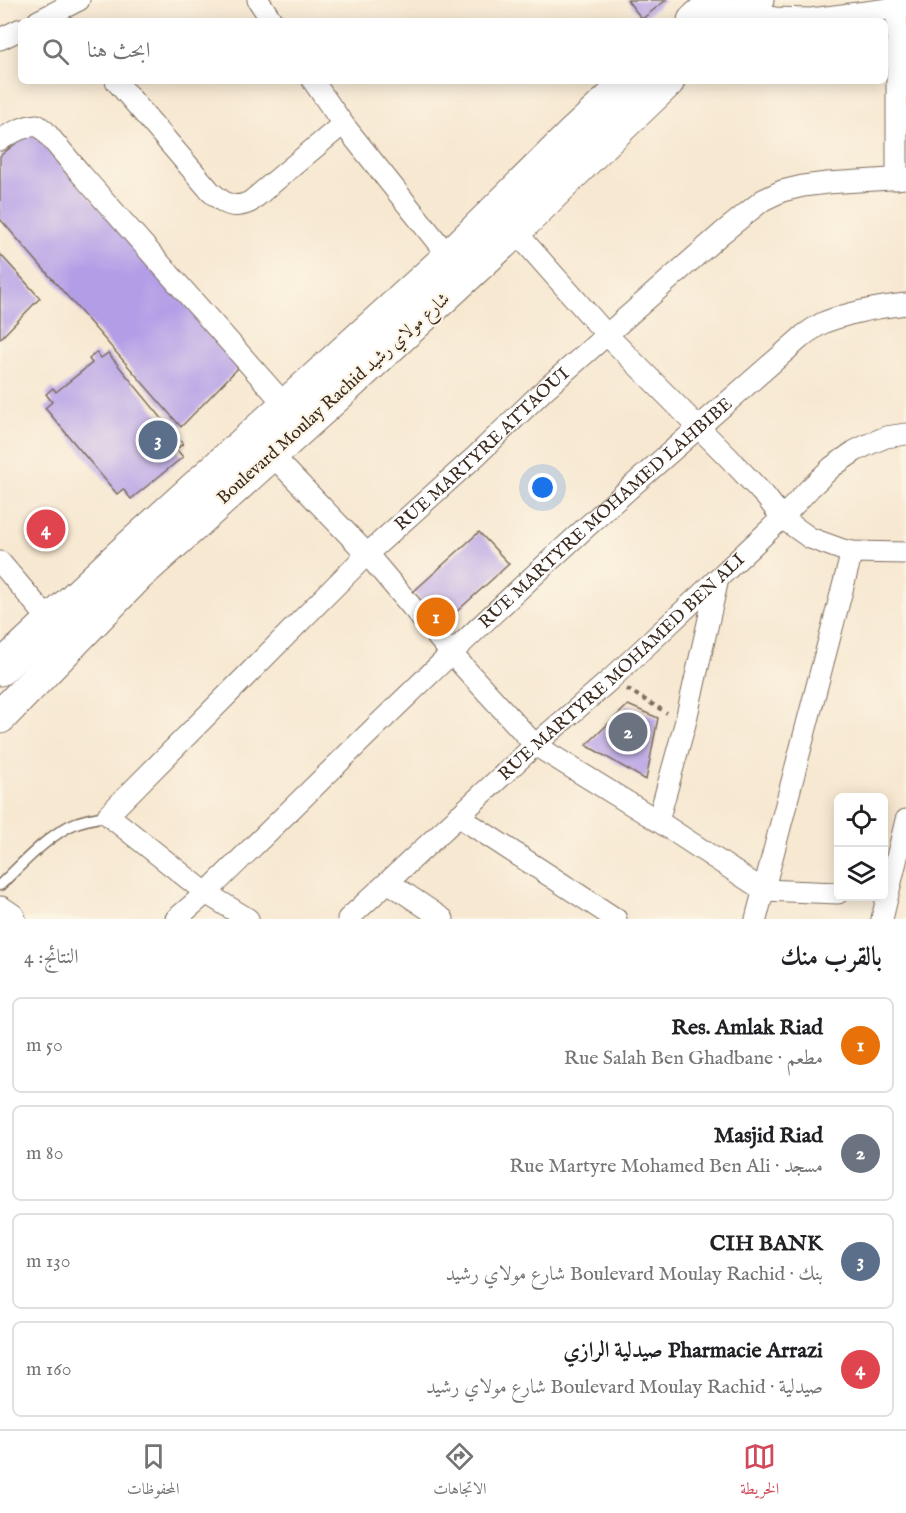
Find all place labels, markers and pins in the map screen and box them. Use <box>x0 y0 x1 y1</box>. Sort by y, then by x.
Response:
pin: 3 <box>138 418 178 462</box>
pin: 4 <box>26 506 66 552</box>
pin: 1 <box>416 594 456 640</box>
pin: 2 <box>608 710 648 754</box>

